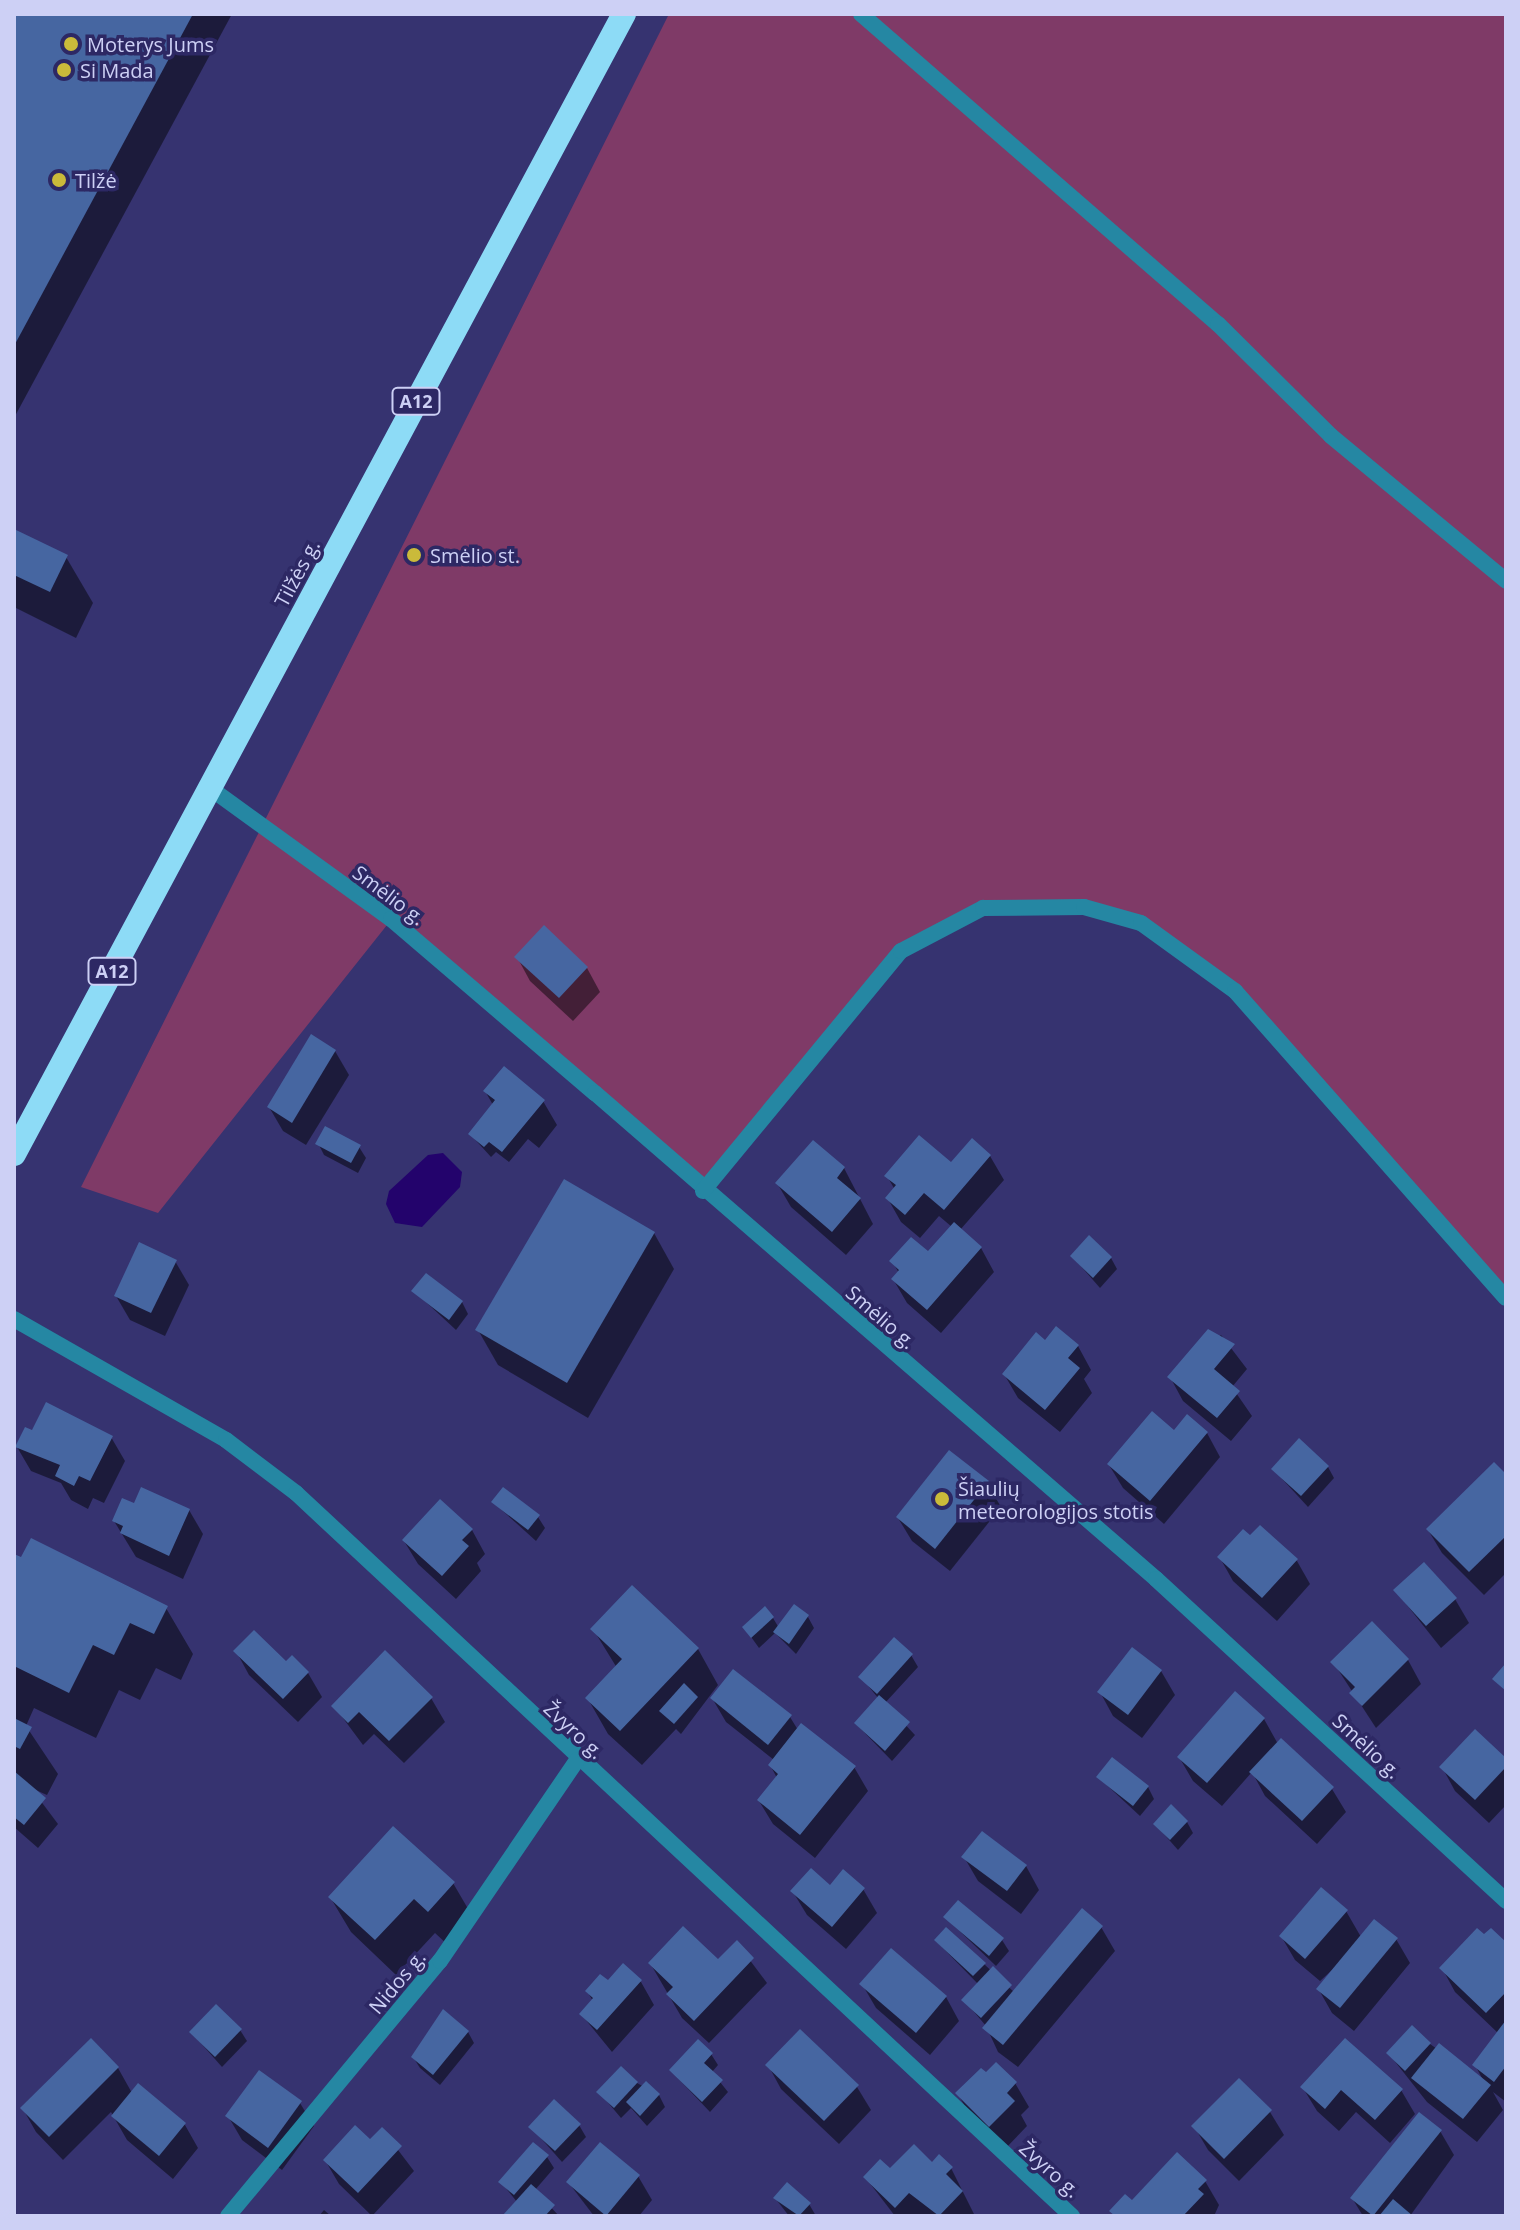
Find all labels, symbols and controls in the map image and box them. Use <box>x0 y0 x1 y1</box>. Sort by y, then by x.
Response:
place label: Moterys Jums <box>87 32 214 56</box>
marker: Moterys Jums <box>62 35 80 53</box>
place label: Si Mada <box>80 58 154 82</box>
marker: Si Mada <box>55 61 73 79</box>
place label: Tilžė <box>75 168 117 192</box>
marker: Tilžė <box>50 171 68 189</box>
road number: A12 <box>390 387 442 415</box>
street label: Tilžės g. <box>269 535 325 611</box>
place label: Smėlio st. <box>430 543 520 567</box>
marker: Smėlio st. <box>405 546 423 564</box>
street label: Smėlio g. <box>348 860 430 930</box>
road number: A12 <box>86 957 138 985</box>
street label: Smėlio g. <box>841 1280 921 1354</box>
place label: Šiaulių meteorologijos stotis <box>958 1476 1154 1523</box>
marker: Šiaulių meteorologijos stotis <box>933 1490 951 1508</box>
street label: Žvyro g. <box>539 1696 609 1764</box>
street label: Smėlio g. <box>1328 1709 1406 1783</box>
street label: Nidos g. <box>364 1945 430 2019</box>
street label: Žvyro g. <box>1015 2136 1085 2202</box>

